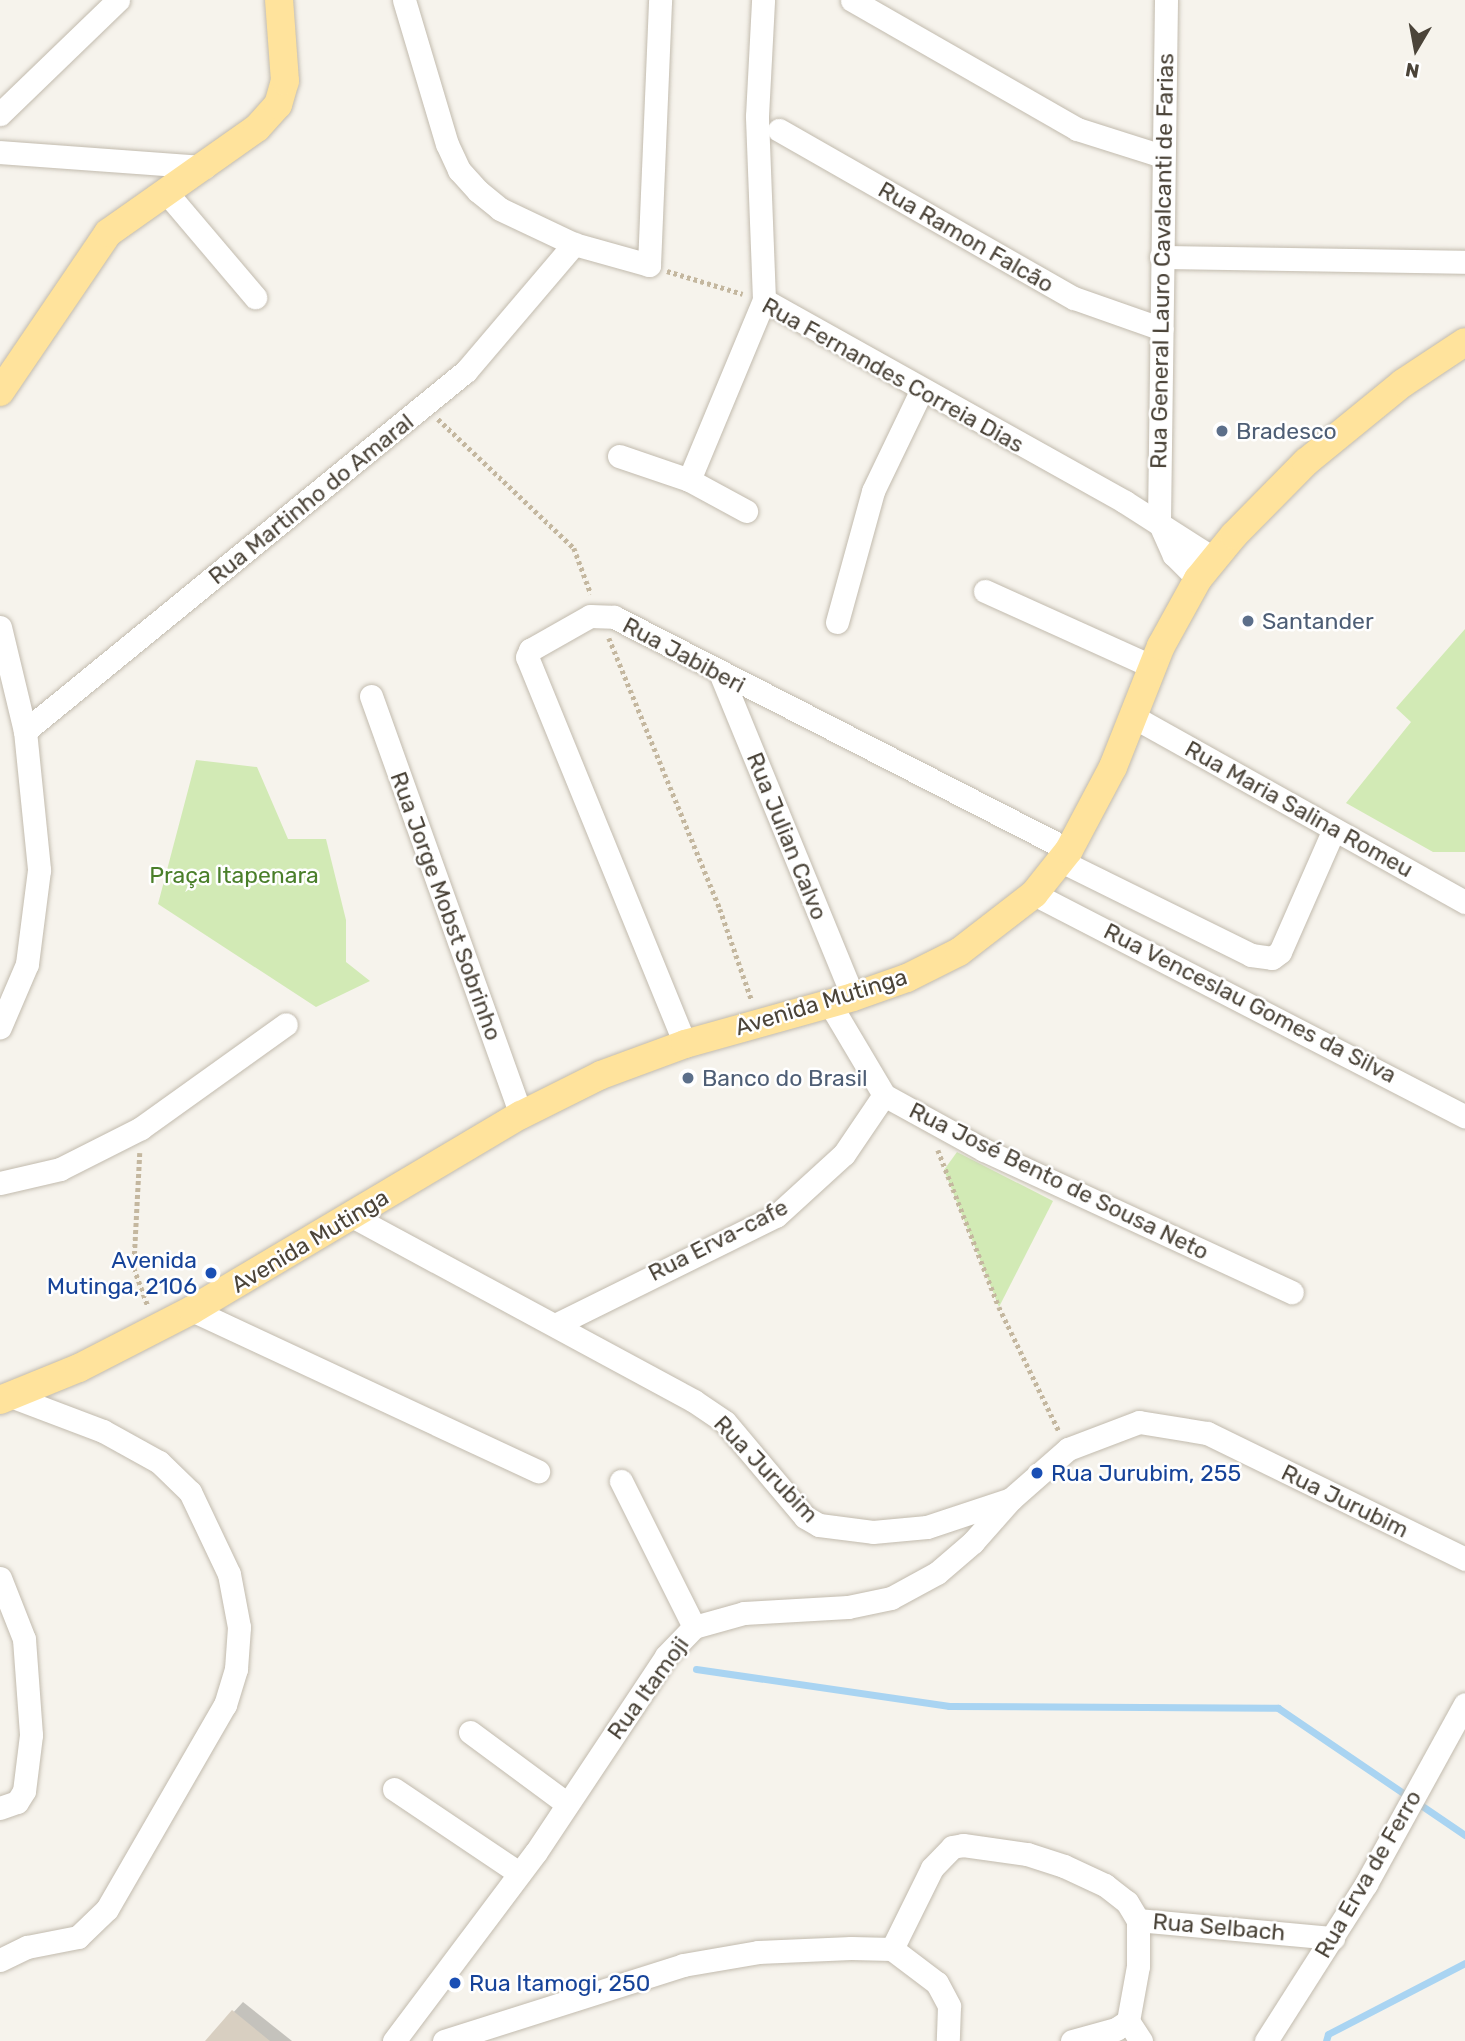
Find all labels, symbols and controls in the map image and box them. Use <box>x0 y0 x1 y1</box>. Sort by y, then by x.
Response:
north arrow <box>1381 14 1451 84</box>
street label: Rua General Lauro Cavalcanti de Farias <box>1145 53 1179 469</box>
text: N <box>1404 58 1421 83</box>
street label: Rua Ramon Falcão <box>873 176 1059 298</box>
street label: Rua Fernandes Correia Dias <box>757 291 1029 459</box>
street label: Rua Martinho do Amaral <box>203 408 419 590</box>
place label: Bradesco <box>1236 417 1337 445</box>
marker: Bradesco <box>1214 423 1230 439</box>
place label: Santander <box>1262 607 1374 635</box>
street label: Rua Jabiberi <box>618 611 750 699</box>
marker: Santander <box>1240 613 1256 629</box>
street label: Rua Maria Salina Romeu <box>1180 735 1418 883</box>
street label: Rua Julian Calvo <box>741 748 833 924</box>
street label: Rua Jorge Mobst Sobrinho <box>384 768 508 1044</box>
park label: Praça Itapenara <box>149 861 319 889</box>
street label: Rua Venceslau Gomes da Silva <box>1099 917 1401 1089</box>
street label: Avenida Mutinga <box>732 963 910 1041</box>
place label: Banco do Brasil <box>702 1064 868 1092</box>
marker: Banco do Brasil <box>680 1070 696 1086</box>
street label: Rua José Bento de Sousa Neto <box>905 1096 1213 1266</box>
street label: Avenida Mutinga <box>226 1183 394 1299</box>
street label: Rua Erva-cafe <box>644 1193 792 1287</box>
place label: Avenida Mutinga, 2106 <box>47 1246 197 1300</box>
marker: Avenida Mutinga, 2106 <box>203 1265 219 1281</box>
street label: Rua Jurubim <box>708 1410 824 1528</box>
street label: Rua Jurubim <box>1277 1458 1413 1544</box>
place label: Rua Jurubim, 255 <box>1051 1459 1241 1487</box>
marker: Rua Jurubim, 255 <box>1029 1465 1045 1481</box>
street label: Rua Itamoji <box>601 1631 695 1745</box>
street label: Rua Erva de Ferro <box>1309 1785 1427 1963</box>
street label: Rua Selbach <box>1152 1907 1286 1947</box>
place label: Rua Itamogi, 250 <box>469 1969 650 1997</box>
marker: Rua Itamogi, 250 <box>447 1975 463 1991</box>

